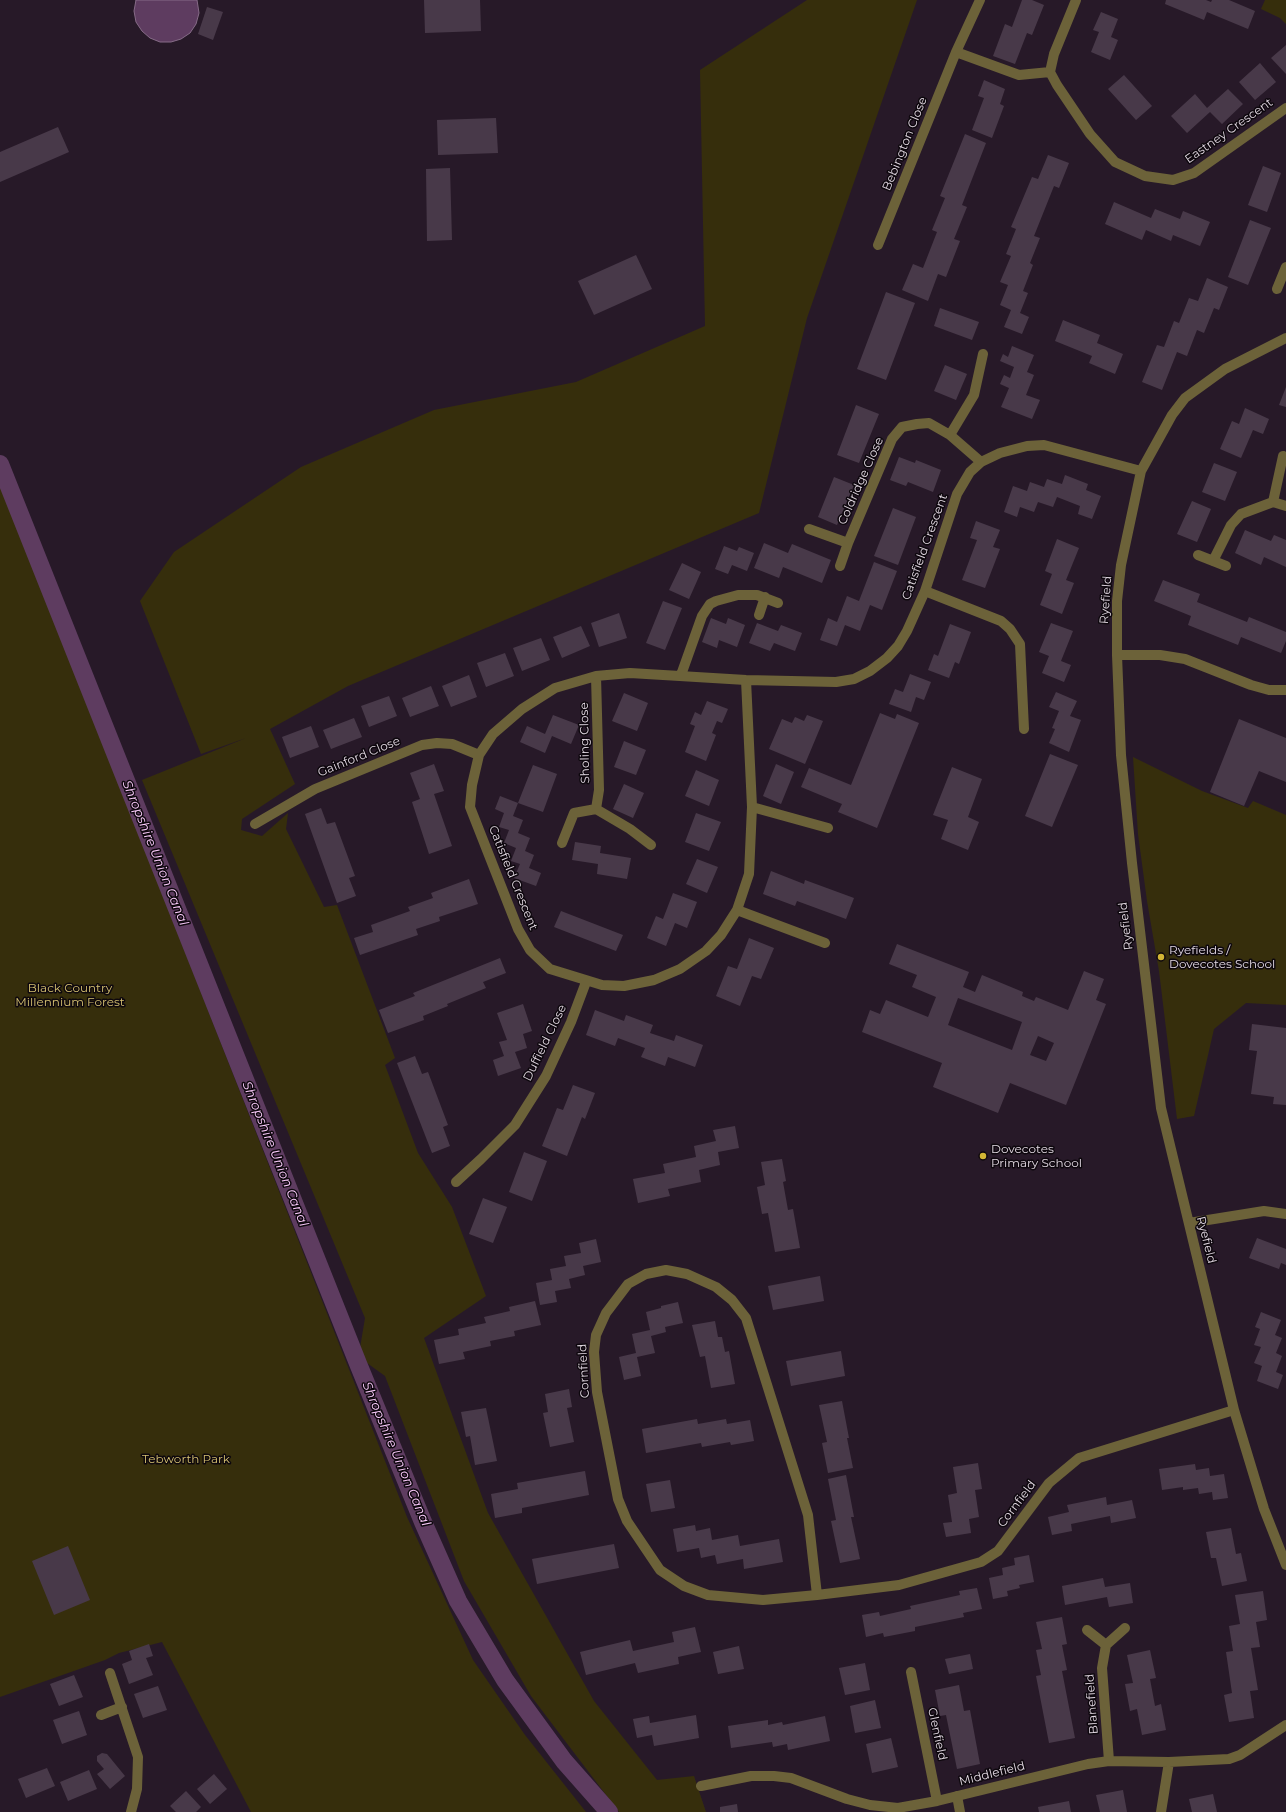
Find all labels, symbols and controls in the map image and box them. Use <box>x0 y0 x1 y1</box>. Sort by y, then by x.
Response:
street label: Bebington Close <box>880 95 930 193</box>
street label: Eastney Crescent <box>1182 95 1276 167</box>
street label: Coldridge Close <box>835 435 887 527</box>
street label: Catisfield Crescent <box>899 492 951 602</box>
street label: Ryefield <box>1097 575 1115 625</box>
street label: Sholing Close <box>577 702 593 784</box>
street label: Gainford Close <box>316 734 402 780</box>
water label: Shropshire Union Canal <box>119 778 191 928</box>
street label: Catisfield Crescent <box>485 824 541 932</box>
street label: Ryefield <box>1116 901 1136 951</box>
place label: Ryefields / Dovecotes School <box>1169 943 1275 971</box>
marker: Ryefields / Dovecotes School <box>1156 952 1166 962</box>
park label: Black Country Millennium Forest <box>15 981 125 1009</box>
street label: Duffield Close <box>520 1002 570 1084</box>
water label: Shropshire Union Canal <box>239 1079 311 1229</box>
place label: Dovecotes Primary School <box>991 1142 1082 1170</box>
marker: Dovecotes Primary School <box>978 1151 988 1161</box>
street label: Ryefield <box>1193 1215 1219 1265</box>
street label: Cornfield <box>575 1343 593 1399</box>
water label: Shropshire Union Canal <box>358 1379 434 1529</box>
park label: Tebworth Park <box>142 1452 230 1466</box>
street label: Cornfield <box>995 1478 1039 1530</box>
street label: Blanefield <box>1083 1673 1101 1735</box>
street label: Glenfield <box>924 1706 950 1762</box>
street label: Middlefield <box>958 1759 1026 1789</box>

